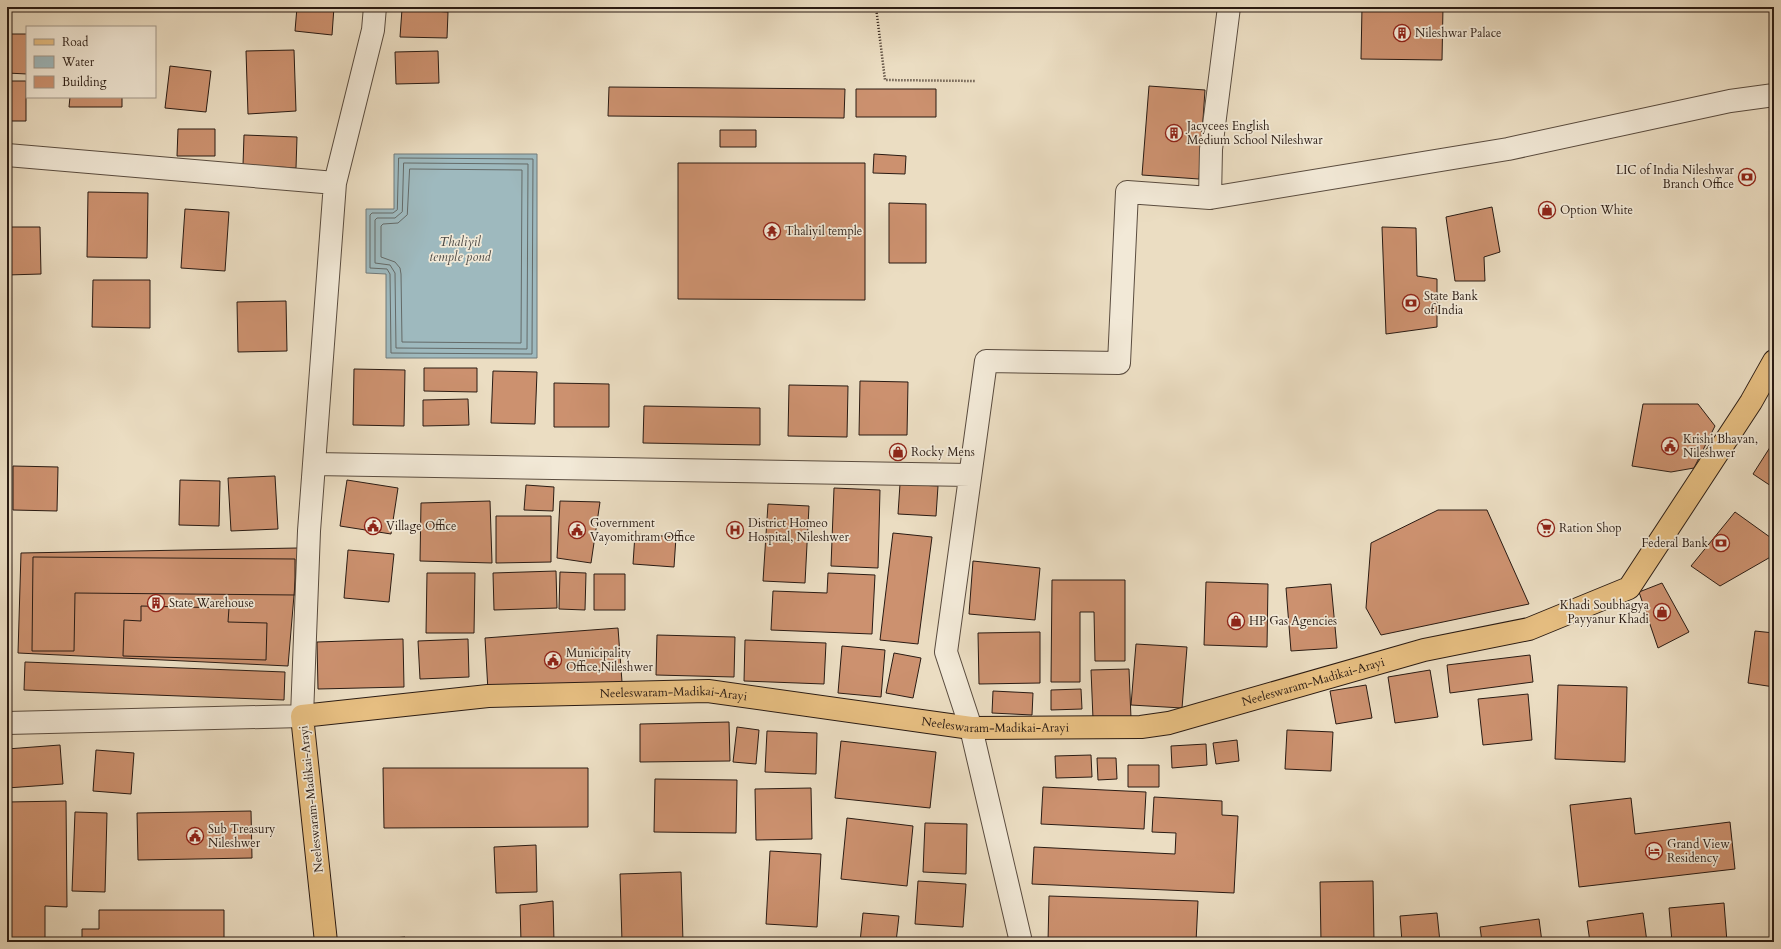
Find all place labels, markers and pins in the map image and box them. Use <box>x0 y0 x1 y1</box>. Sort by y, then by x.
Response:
building icon: Nileshwar Palace <box>1392 23 1412 43</box>
place label: Nileshwar Palace <box>1415 25 1502 41</box>
place label: Jacycees English Medium School Nileshwar <box>1185 118 1323 148</box>
building icon: Jacycees English Medium School Nileshwar <box>1164 123 1184 143</box>
place label: LIC of India Nileshwar Branch Office <box>1616 162 1735 192</box>
bank icon: LIC of India Nileshwar Branch Office <box>1737 167 1757 187</box>
shop icon: Option White <box>1537 200 1557 220</box>
place label: Option White <box>1560 202 1633 218</box>
temple icon: Thaliyil temple <box>762 221 782 241</box>
place label: Thaliyil temple <box>785 223 862 239</box>
place label: State Bank of India <box>1424 288 1479 318</box>
bank icon: State Bank of India <box>1401 293 1421 313</box>
place label: Krishi Bhavan, Nileshwer <box>1683 431 1758 461</box>
public building icon: Krishi Bhavan, Nileshwer <box>1660 436 1680 456</box>
shop icon: Rocky Mens <box>888 442 908 462</box>
place label: Rocky Mens <box>911 444 975 460</box>
place label: Government Vayomithram Office <box>590 515 695 545</box>
place label: District Homeo Hospital, Nileshwer <box>748 515 849 545</box>
public building icon: Village Office <box>363 516 383 536</box>
place label: Village Office <box>386 518 457 534</box>
supermarket icon: Ration Shop <box>1536 518 1556 538</box>
public building icon: Government Vayomithram Office <box>567 520 587 540</box>
hospital icon: District Homeo Hospital, Nileshwer <box>725 520 745 540</box>
place label: Ration Shop <box>1559 520 1622 536</box>
bank icon: Federal Bank <box>1711 533 1731 553</box>
place label: Federal Bank <box>1641 535 1709 551</box>
building icon: State Warehouse <box>146 593 166 613</box>
place label: State Warehouse <box>169 595 254 611</box>
place label: Khadi Soubhagya Payyanur Khadi <box>1560 597 1650 627</box>
shop icon: Khadi Soubhagya Payyanur Khadi <box>1652 602 1672 622</box>
shop icon: HP Gas Agencies <box>1226 611 1246 631</box>
place label: HP Gas Agencies <box>1249 613 1337 629</box>
place label: Municipality Office,Nileshwer <box>566 645 653 675</box>
public building icon: Municipality Office,Nileshwer <box>543 650 563 670</box>
place label: Sub Treasury Nileshwer <box>208 821 276 851</box>
public building icon: Sub Treasury Nileshwer <box>185 826 205 846</box>
place label: Grand View Residency <box>1667 836 1730 866</box>
hotel icon: Grand View Residency <box>1644 841 1664 861</box>

